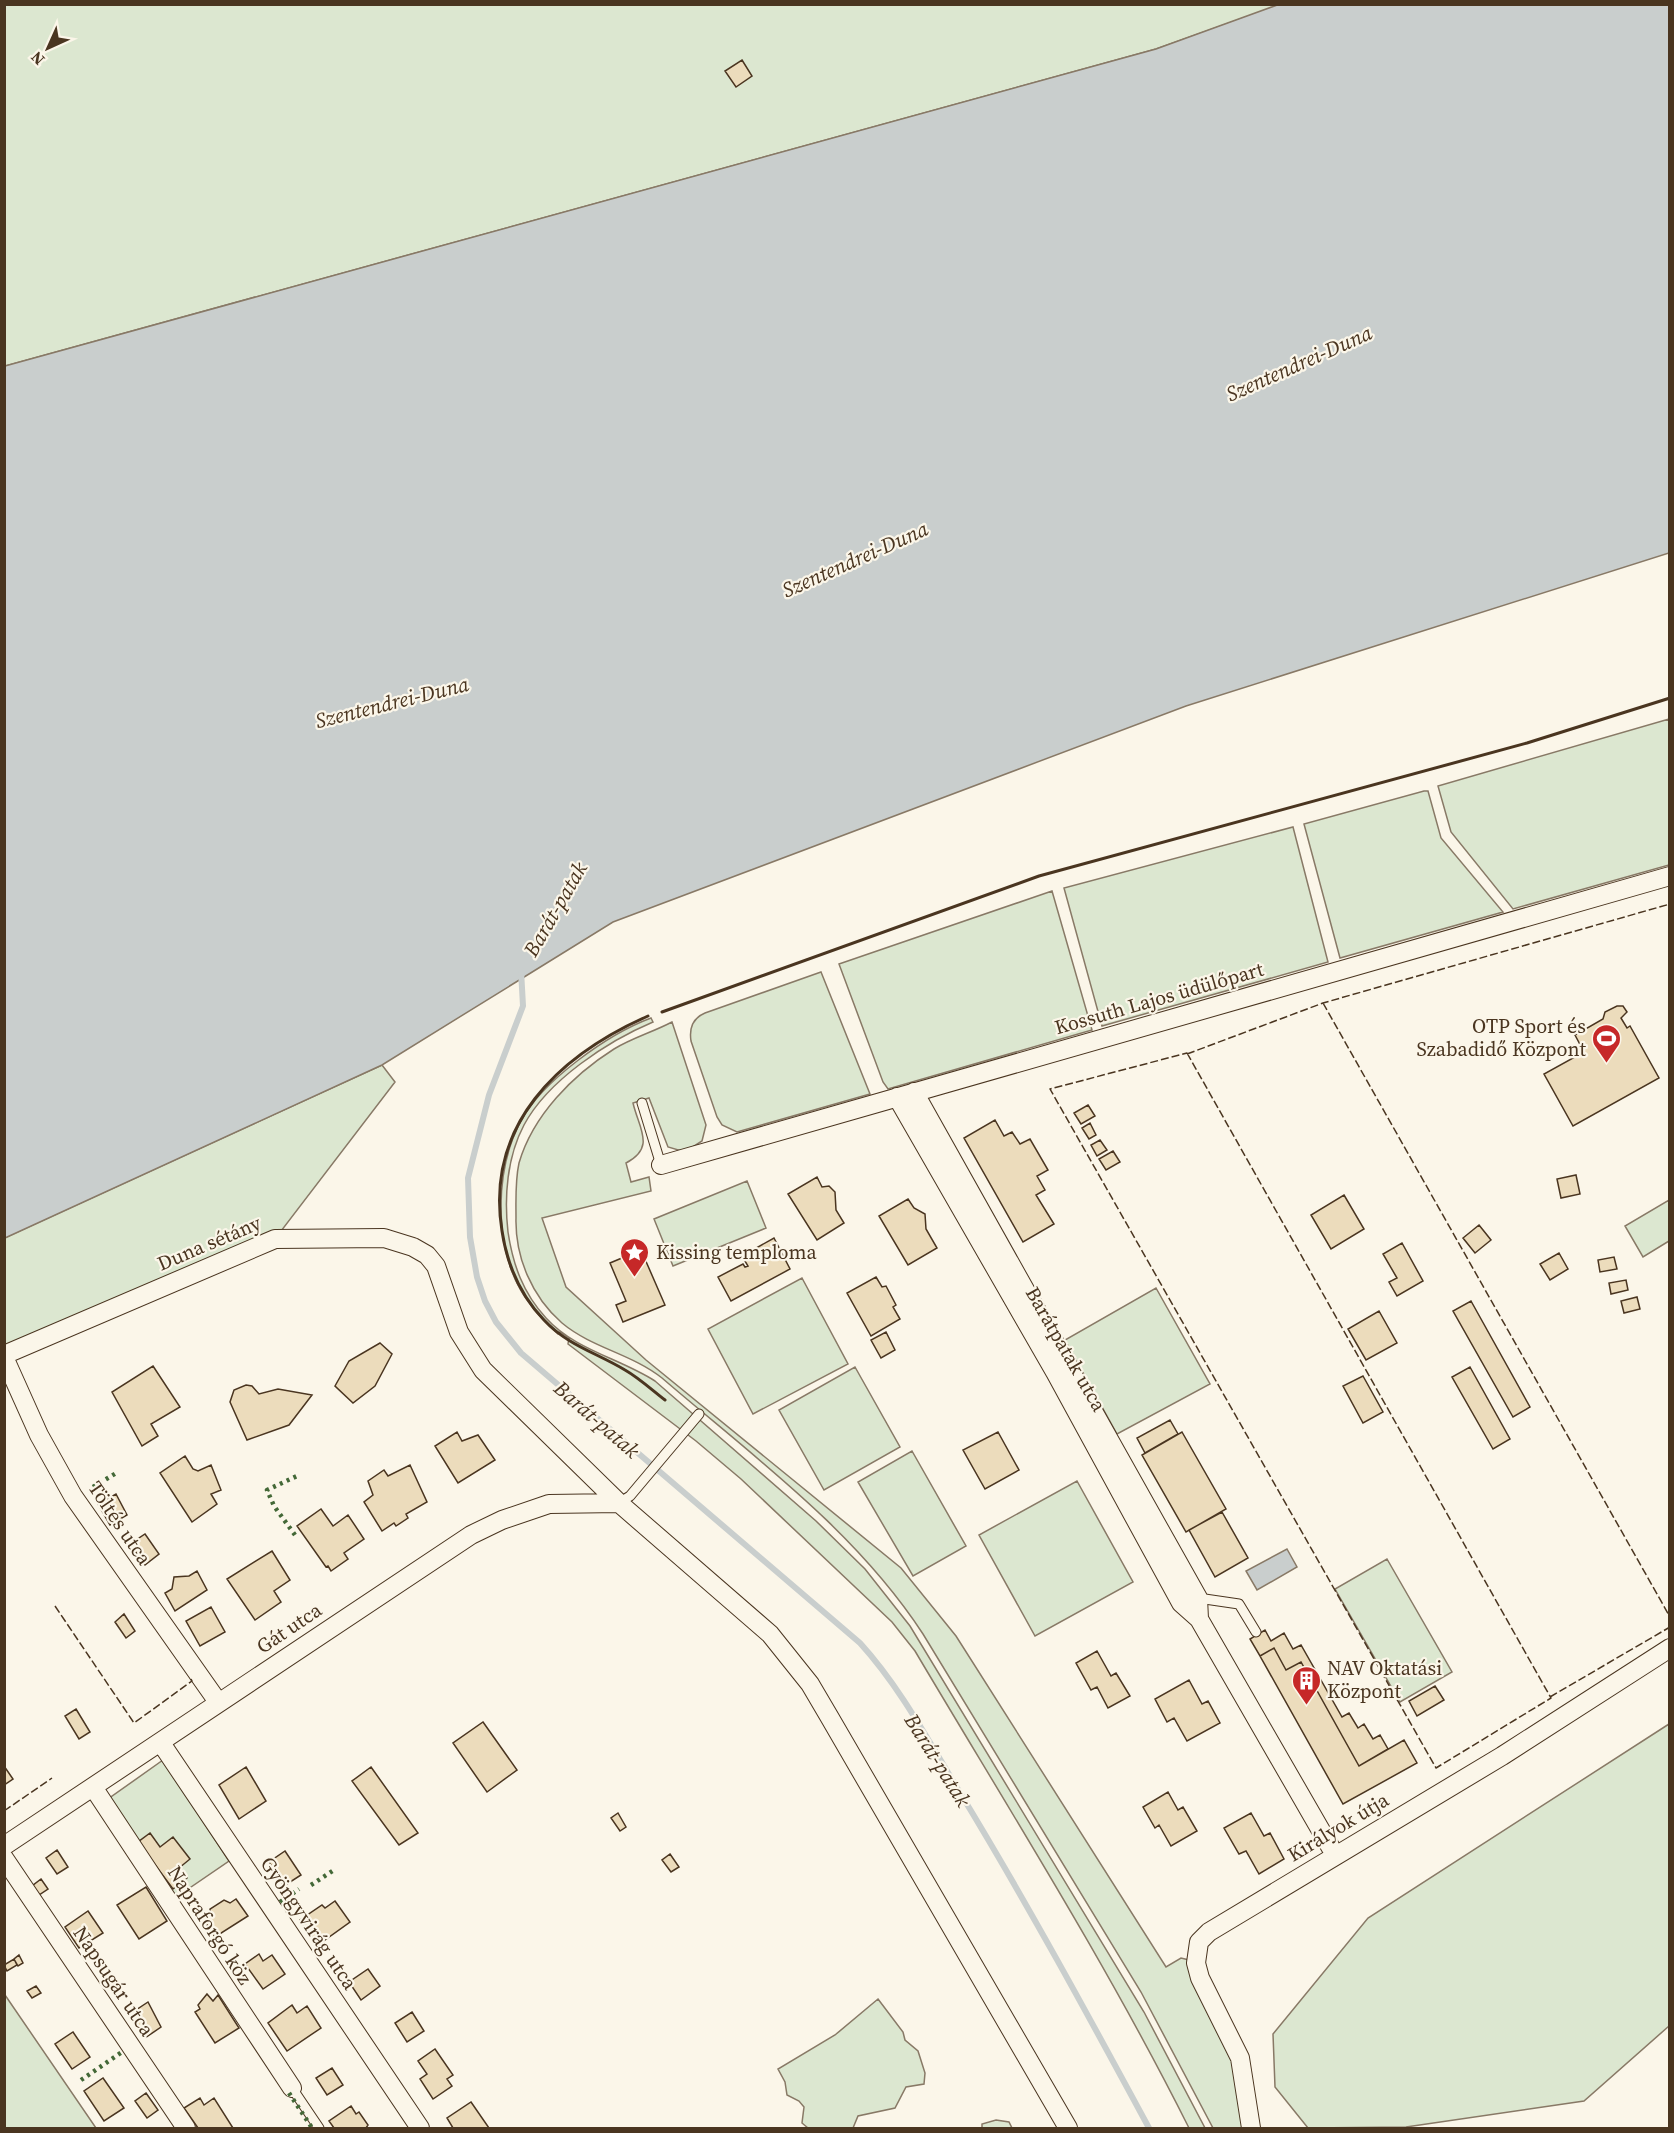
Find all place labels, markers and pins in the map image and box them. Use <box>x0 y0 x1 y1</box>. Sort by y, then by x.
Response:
place label: OTP Sport és Szabadidő Központ <box>1416 1012 1586 1063</box>
sports icon: OTP Sport és Szabadidő Központ <box>1591 1022 1623 1064</box>
place icon: Kissing temploma <box>619 1236 651 1278</box>
place label: Kissing temploma <box>656 1238 818 1266</box>
place label: NAV Oktatási Központ <box>1327 1654 1442 1705</box>
building icon: NAV Oktatási Központ <box>1290 1664 1322 1706</box>

